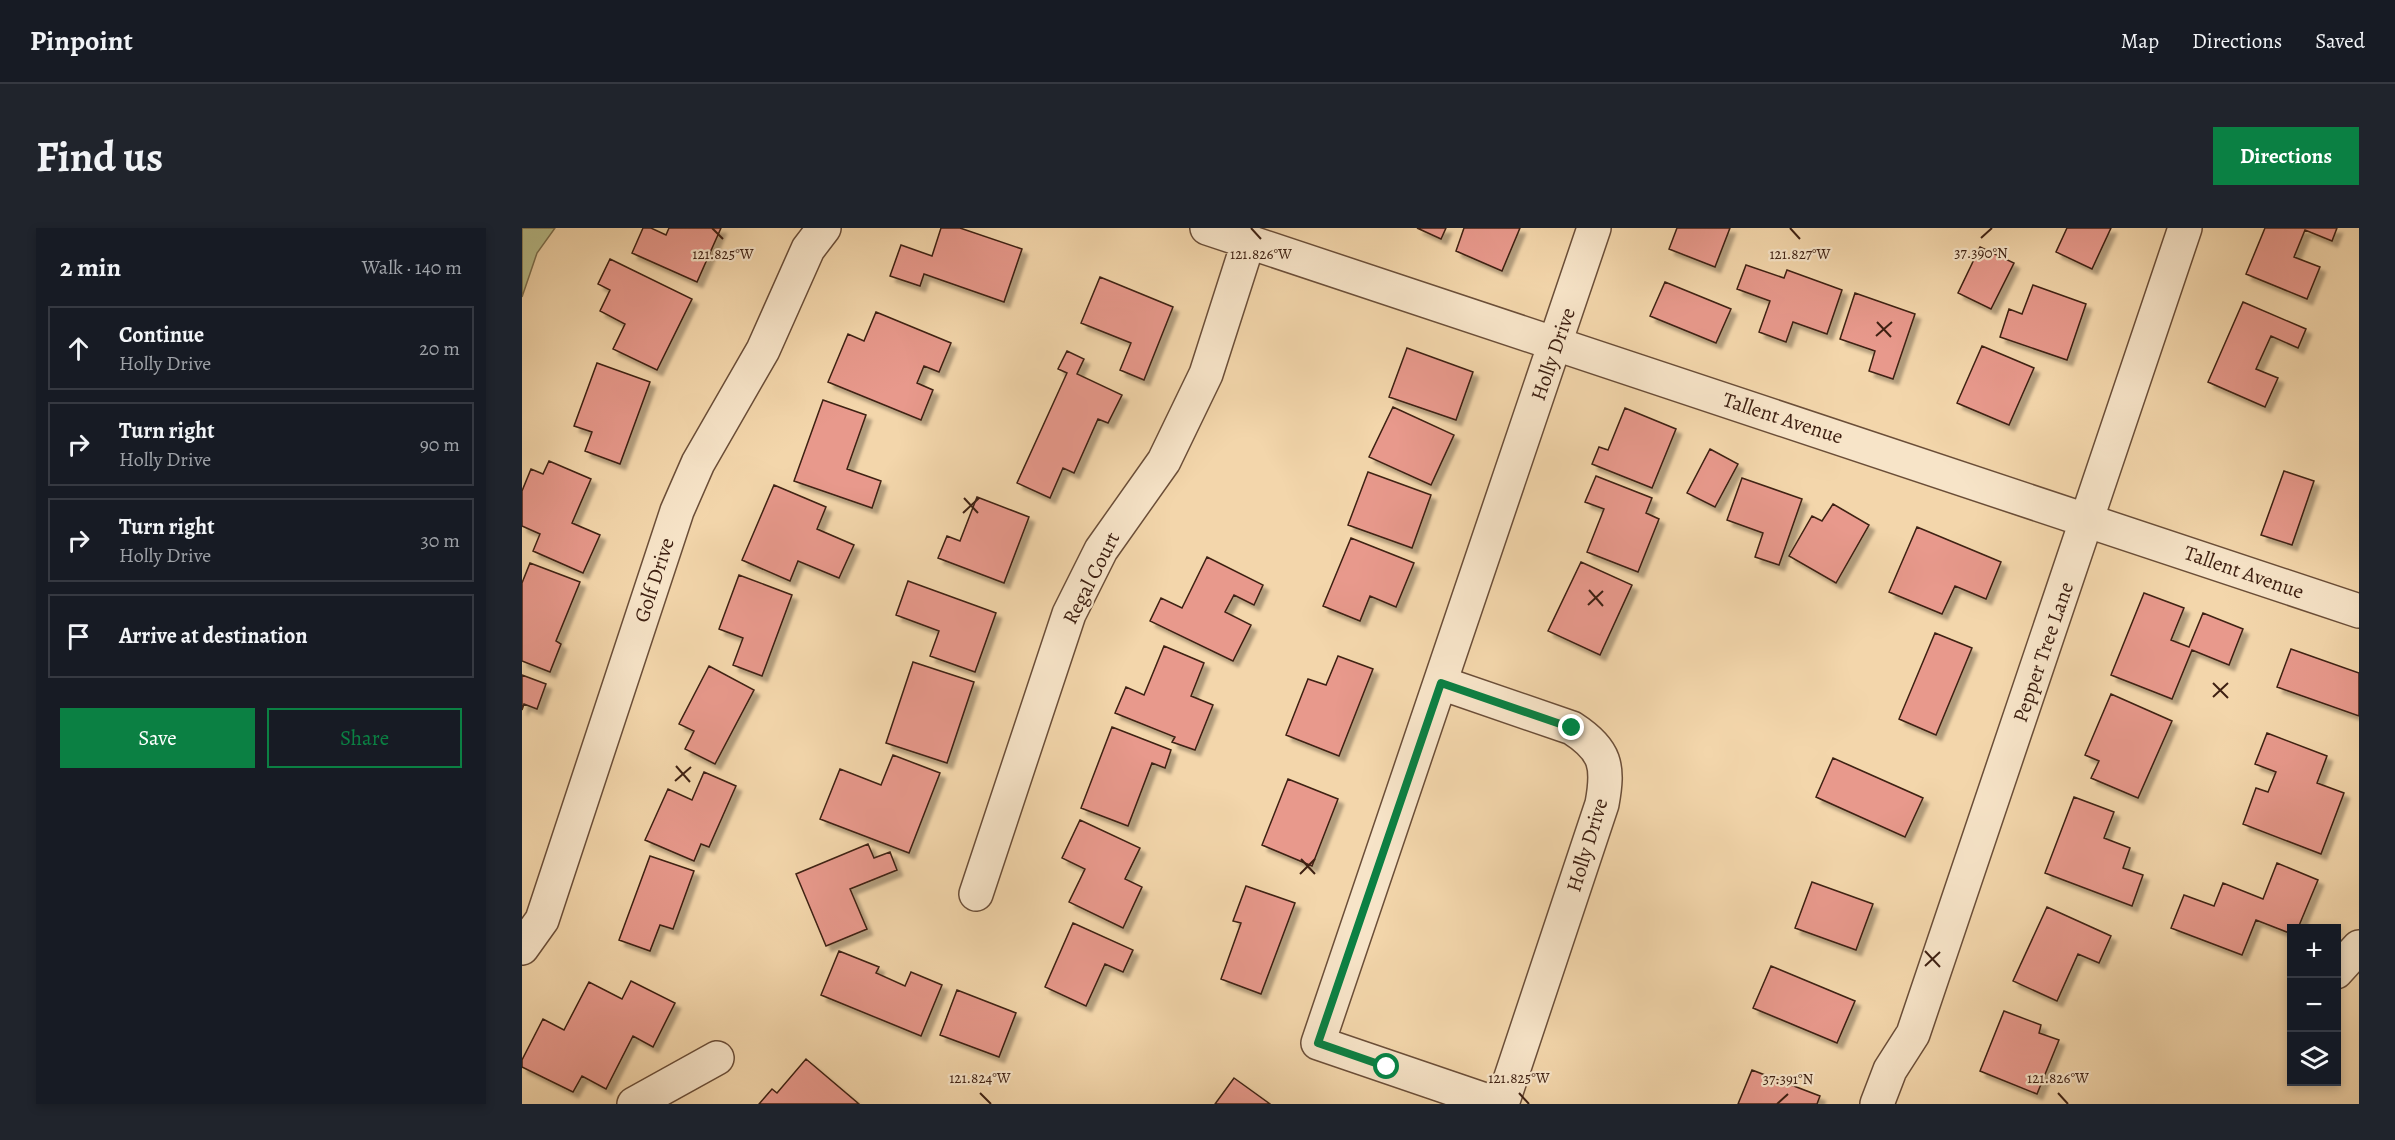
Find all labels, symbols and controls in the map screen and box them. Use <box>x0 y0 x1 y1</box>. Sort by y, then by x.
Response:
text: Pinpoint <box>30 22 133 60</box>
text: Map <box>2121 27 2159 55</box>
text: Directions <box>2192 27 2282 55</box>
text: Saved <box>2315 27 2365 55</box>
button: Directions <box>2213 127 2359 185</box>
text: Find us <box>36 128 163 185</box>
text: 37.390°N <box>1954 243 2008 263</box>
text: 121.825°W <box>692 244 754 264</box>
text: 121.826°W <box>1230 244 1292 264</box>
text: 121.827°W <box>1769 244 1831 264</box>
text: 2 min <box>60 250 121 285</box>
text: Walk · 140 m <box>362 254 462 281</box>
street label: Holly Drive <box>1524 304 1582 404</box>
text: Continue <box>119 320 204 350</box>
icon: ahead <box>62 332 95 365</box>
text: 20 m <box>419 335 460 362</box>
text: Holly Drive <box>119 350 211 377</box>
street label: Tallent Avenue <box>1719 385 1847 451</box>
text: Turn right <box>119 416 215 446</box>
icon: right <box>62 428 95 461</box>
text: 90 m <box>420 431 460 458</box>
text: Holly Drive <box>119 446 211 473</box>
text: Turn right <box>119 512 215 542</box>
icon: right <box>62 524 95 557</box>
text: 30 m <box>420 527 460 554</box>
street label: Regal Court <box>1056 527 1126 629</box>
street label: Golf Drive <box>627 534 681 626</box>
street label: Tallent Avenue <box>2180 538 2308 606</box>
text: Holly Drive <box>119 542 211 569</box>
street label: Pepper Tree Lane <box>2006 578 2080 726</box>
icon: arrive <box>62 620 95 653</box>
text: Arrive at destination <box>119 621 308 651</box>
button: Save <box>60 708 255 768</box>
button: Share <box>267 708 462 768</box>
route end <box>1558 714 1584 740</box>
street label: Holly Drive <box>1559 795 1615 895</box>
map controls <box>2287 924 2341 1086</box>
button: + <box>2287 924 2341 978</box>
button: − <box>2287 978 2341 1032</box>
button: layers <box>2287 1032 2341 1086</box>
route start <box>1373 1053 1399 1079</box>
text: 121.824°W <box>949 1068 1011 1088</box>
text: 121.825°W <box>1488 1068 1550 1088</box>
text: 121.826°W <box>2027 1068 2089 1088</box>
text: 37.391°N <box>1763 1069 1814 1089</box>

